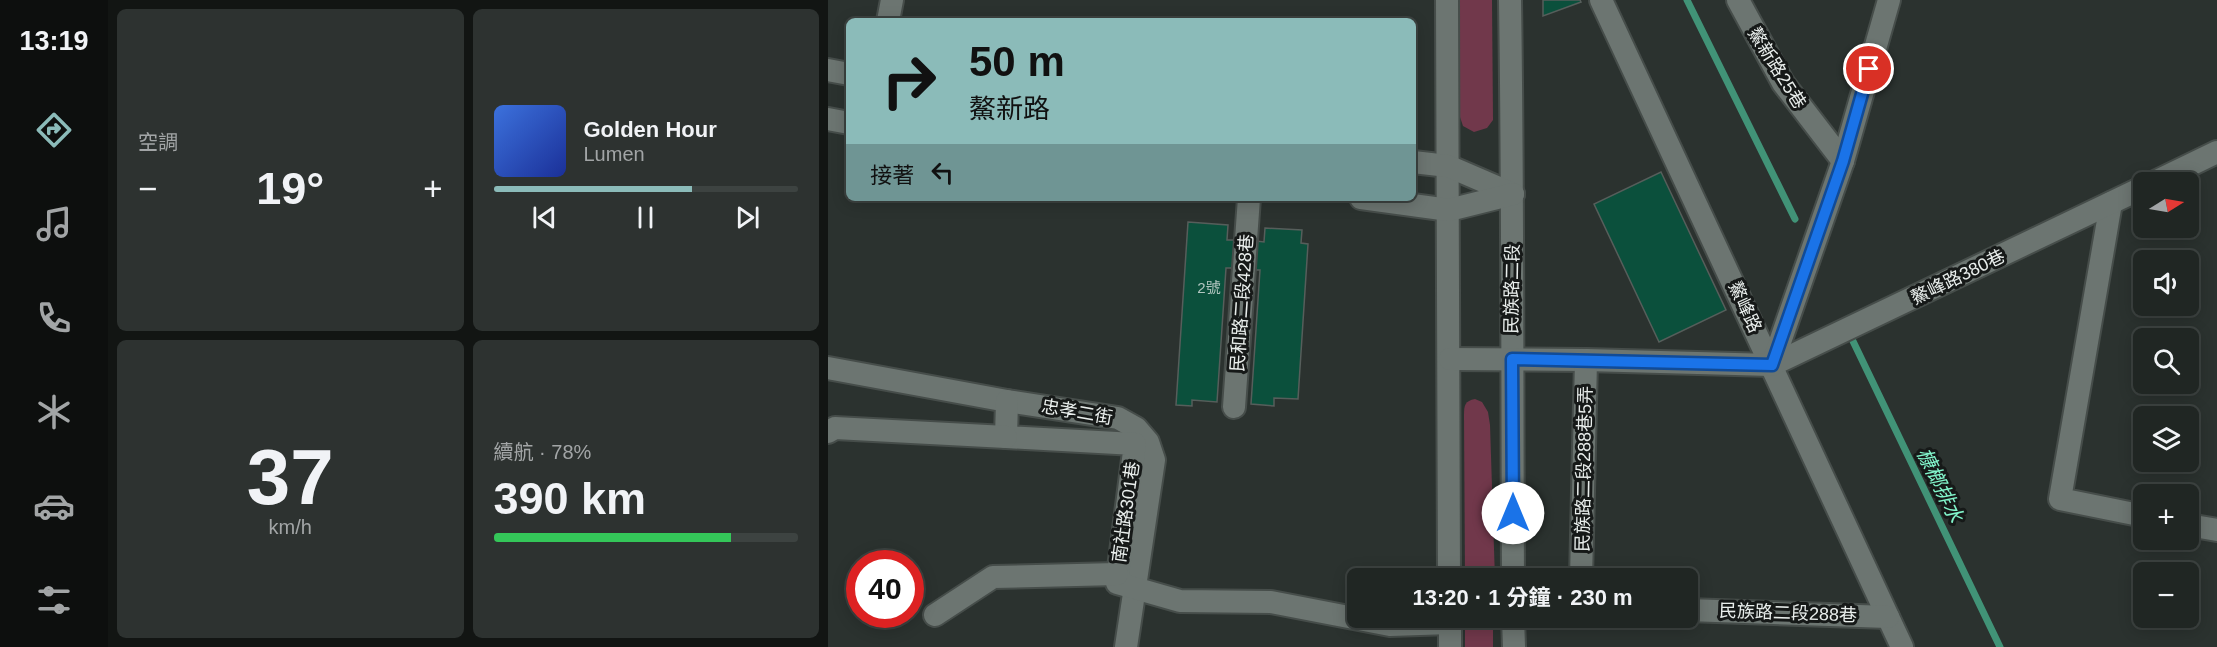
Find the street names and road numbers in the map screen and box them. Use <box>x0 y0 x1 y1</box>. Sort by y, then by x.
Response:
street label: 鰲新路25巷 <box>1744 24 1810 112</box>
street label: 民和路二段428巷 <box>1227 233 1257 373</box>
street label: 民族路二段 <box>1501 244 1523 334</box>
street label: 鰲峰路380巷 <box>1908 246 2008 308</box>
street label: 鰲峰路 <box>1725 278 1765 336</box>
street label: 民族路二段288巷5弄 <box>1573 386 1595 552</box>
street label: 忠孝二街 <box>1040 396 1114 428</box>
street label: 南社路301巷 <box>1109 460 1143 564</box>
street label: 民族路二段288巷 <box>1719 601 1857 625</box>

